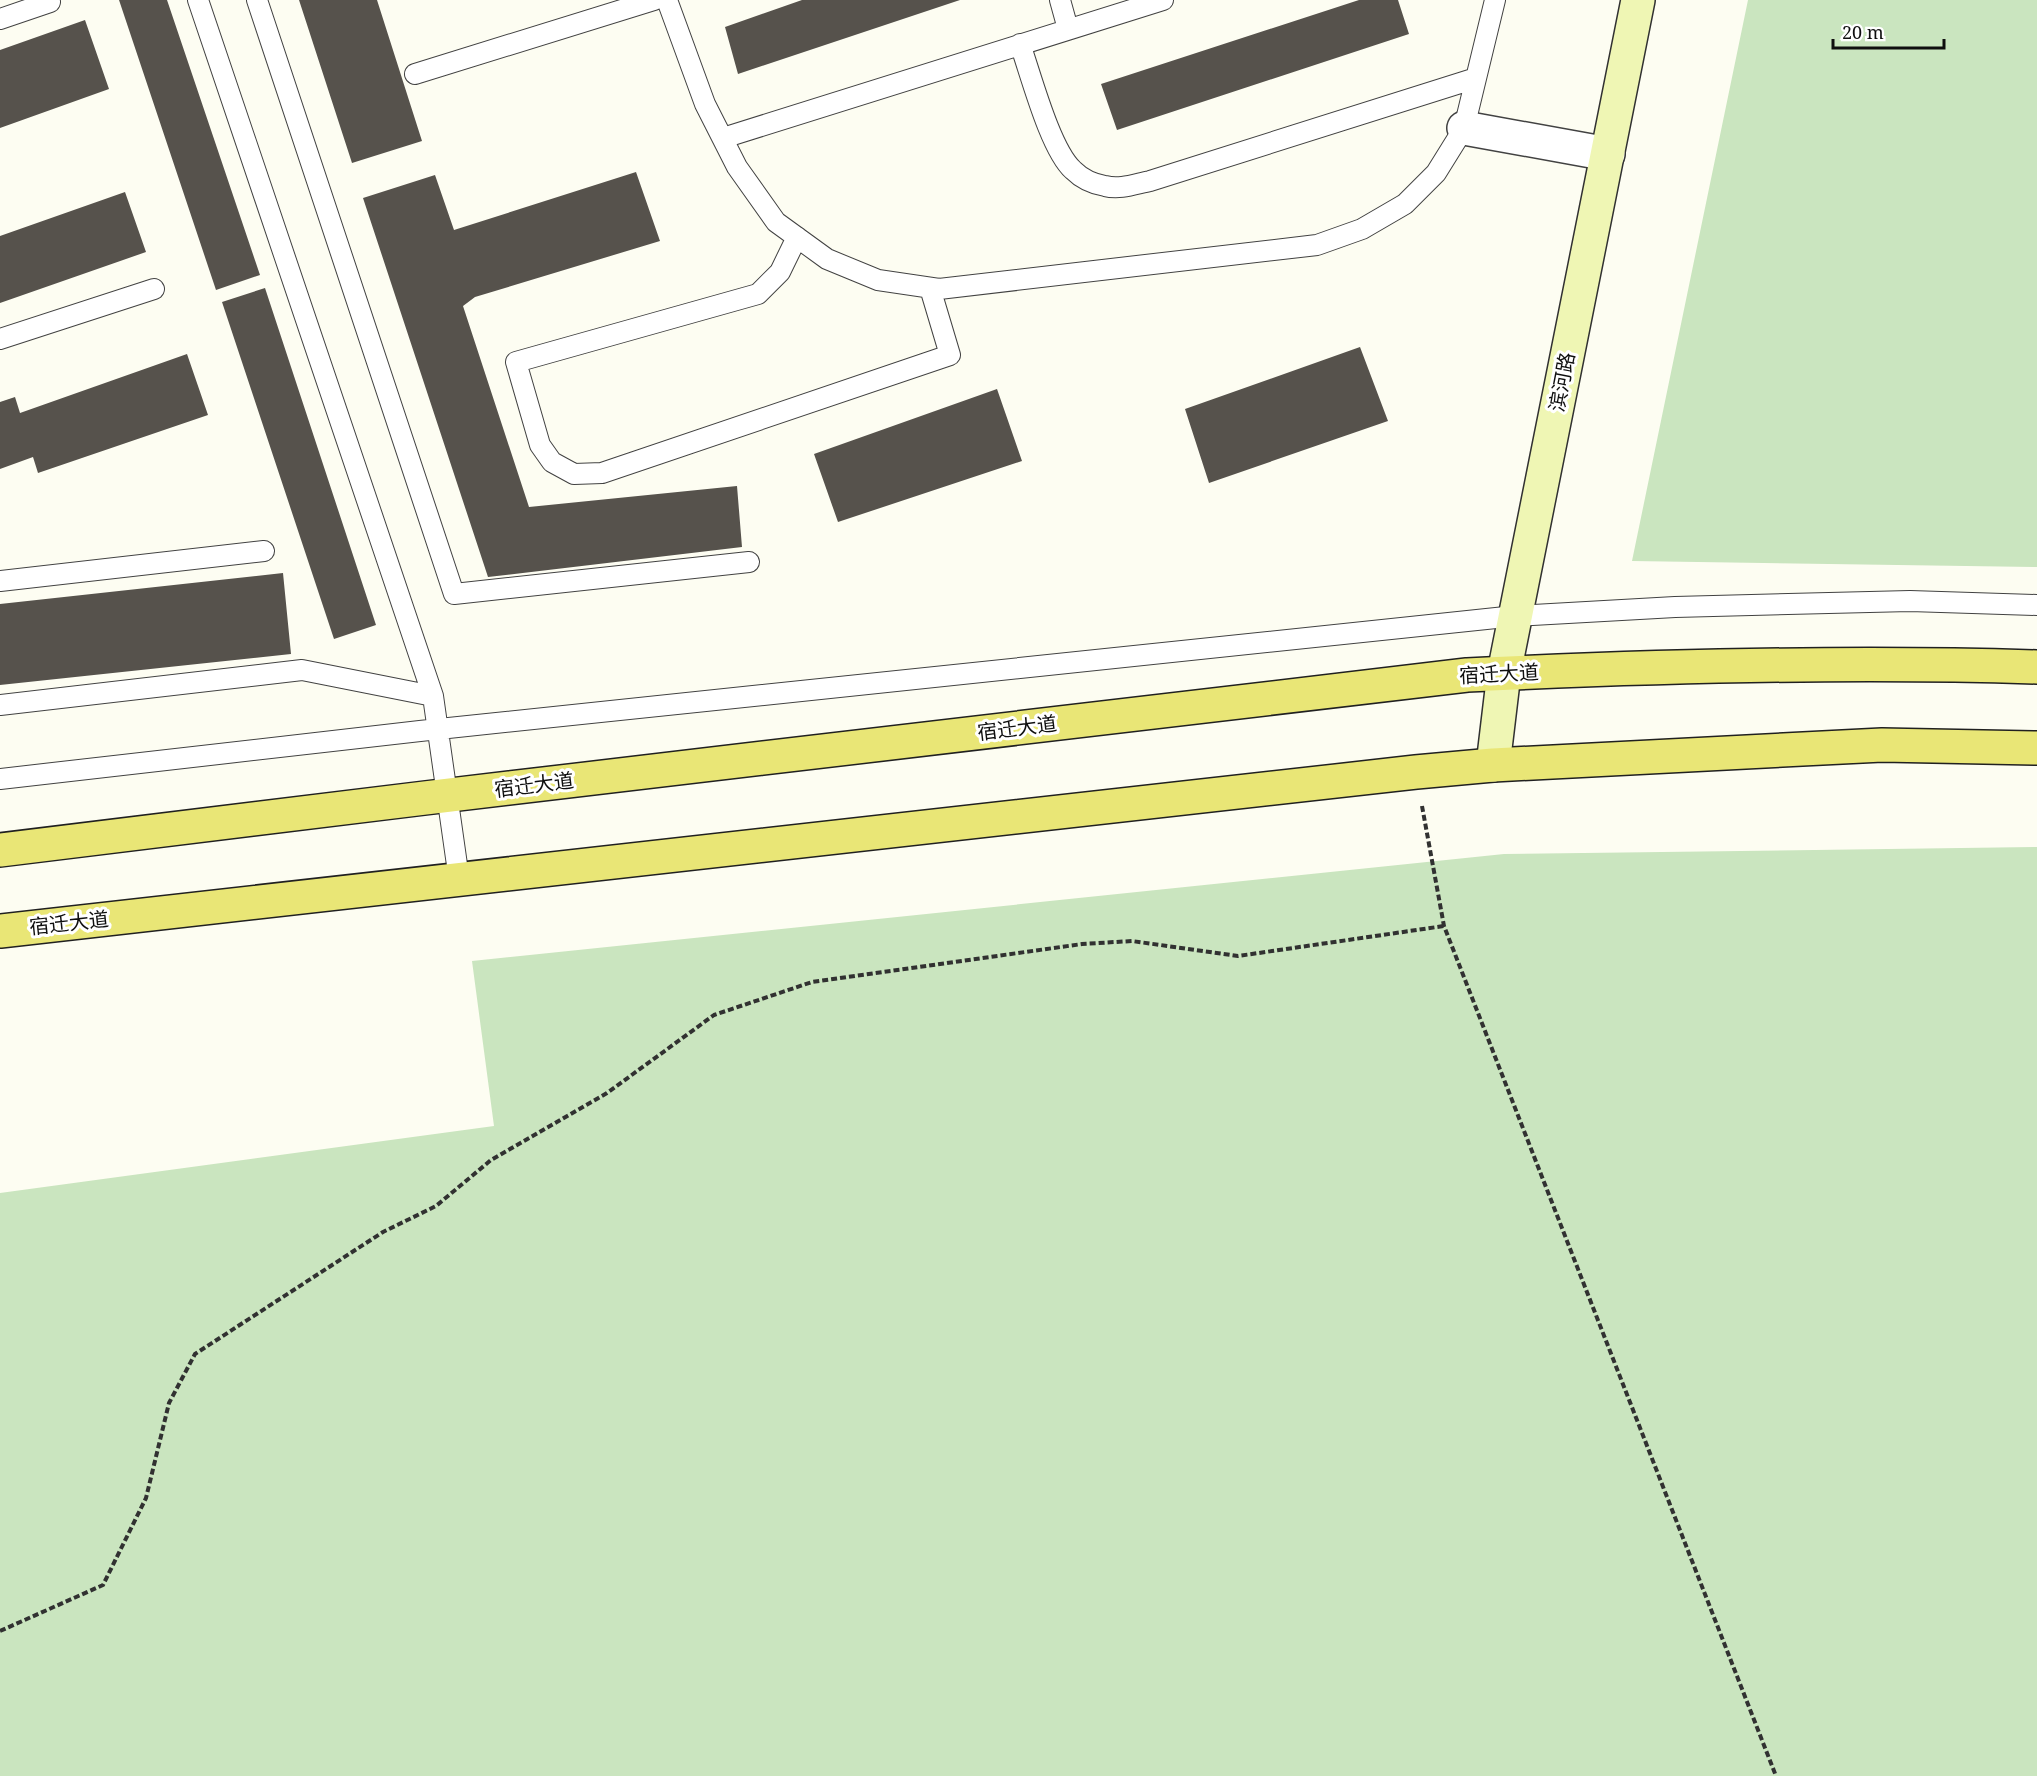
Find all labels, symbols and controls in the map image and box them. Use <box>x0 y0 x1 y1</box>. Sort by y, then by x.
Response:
scale bar <box>1833 12 1944 50</box>
text: 20 m <box>1842 20 1884 44</box>
street label: 滨河路 <box>1543 350 1580 414</box>
street label: 宿迁大道 <box>1458 658 1540 689</box>
street label: 宿迁大道 <box>976 709 1058 746</box>
street label: 宿迁大道 <box>493 766 575 803</box>
street label: 宿迁大道 <box>28 905 110 940</box>

